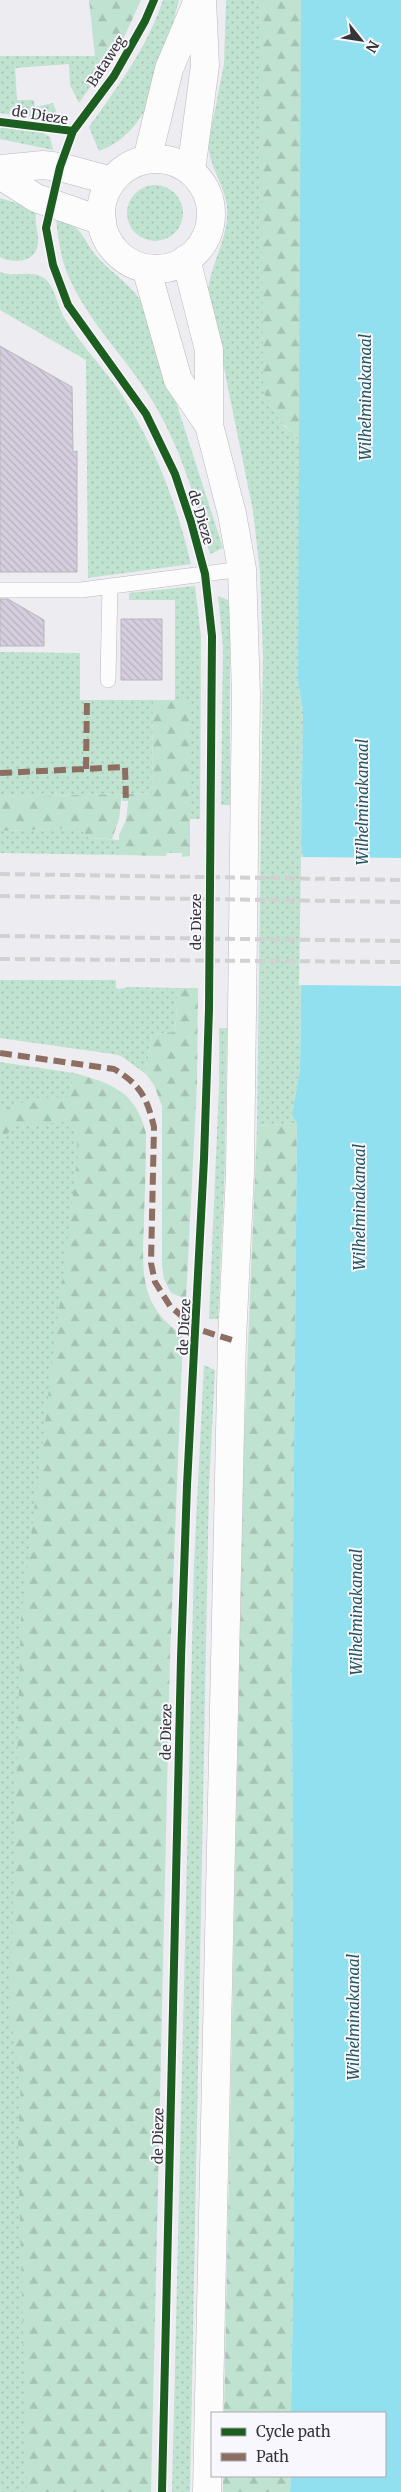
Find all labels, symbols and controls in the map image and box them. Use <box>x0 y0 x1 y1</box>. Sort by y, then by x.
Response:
north arrow <box>336 15 386 65</box>
street label: Bataweg <box>83 31 130 90</box>
text: N <box>362 37 383 56</box>
street label: de Dieze <box>11 102 69 128</box>
water label: Wilhelminakanaal <box>356 334 375 460</box>
street label: de Dieze <box>184 487 218 547</box>
water label: Wilhelminakanaal <box>353 739 372 865</box>
street label: de Dieze <box>187 894 205 950</box>
water label: Wilhelminakanaal <box>350 1144 369 1270</box>
street label: de Dieze <box>174 1298 194 1356</box>
water label: Wilhelminakanaal <box>347 1549 366 1675</box>
street label: de Dieze <box>157 1704 175 1760</box>
water label: Wilhelminakanaal <box>344 1954 363 2080</box>
street label: de Dieze <box>149 2108 167 2164</box>
legend <box>211 2412 386 2477</box>
text: Cycle path <box>256 2422 331 2441</box>
text: Path <box>256 2447 289 2466</box>

